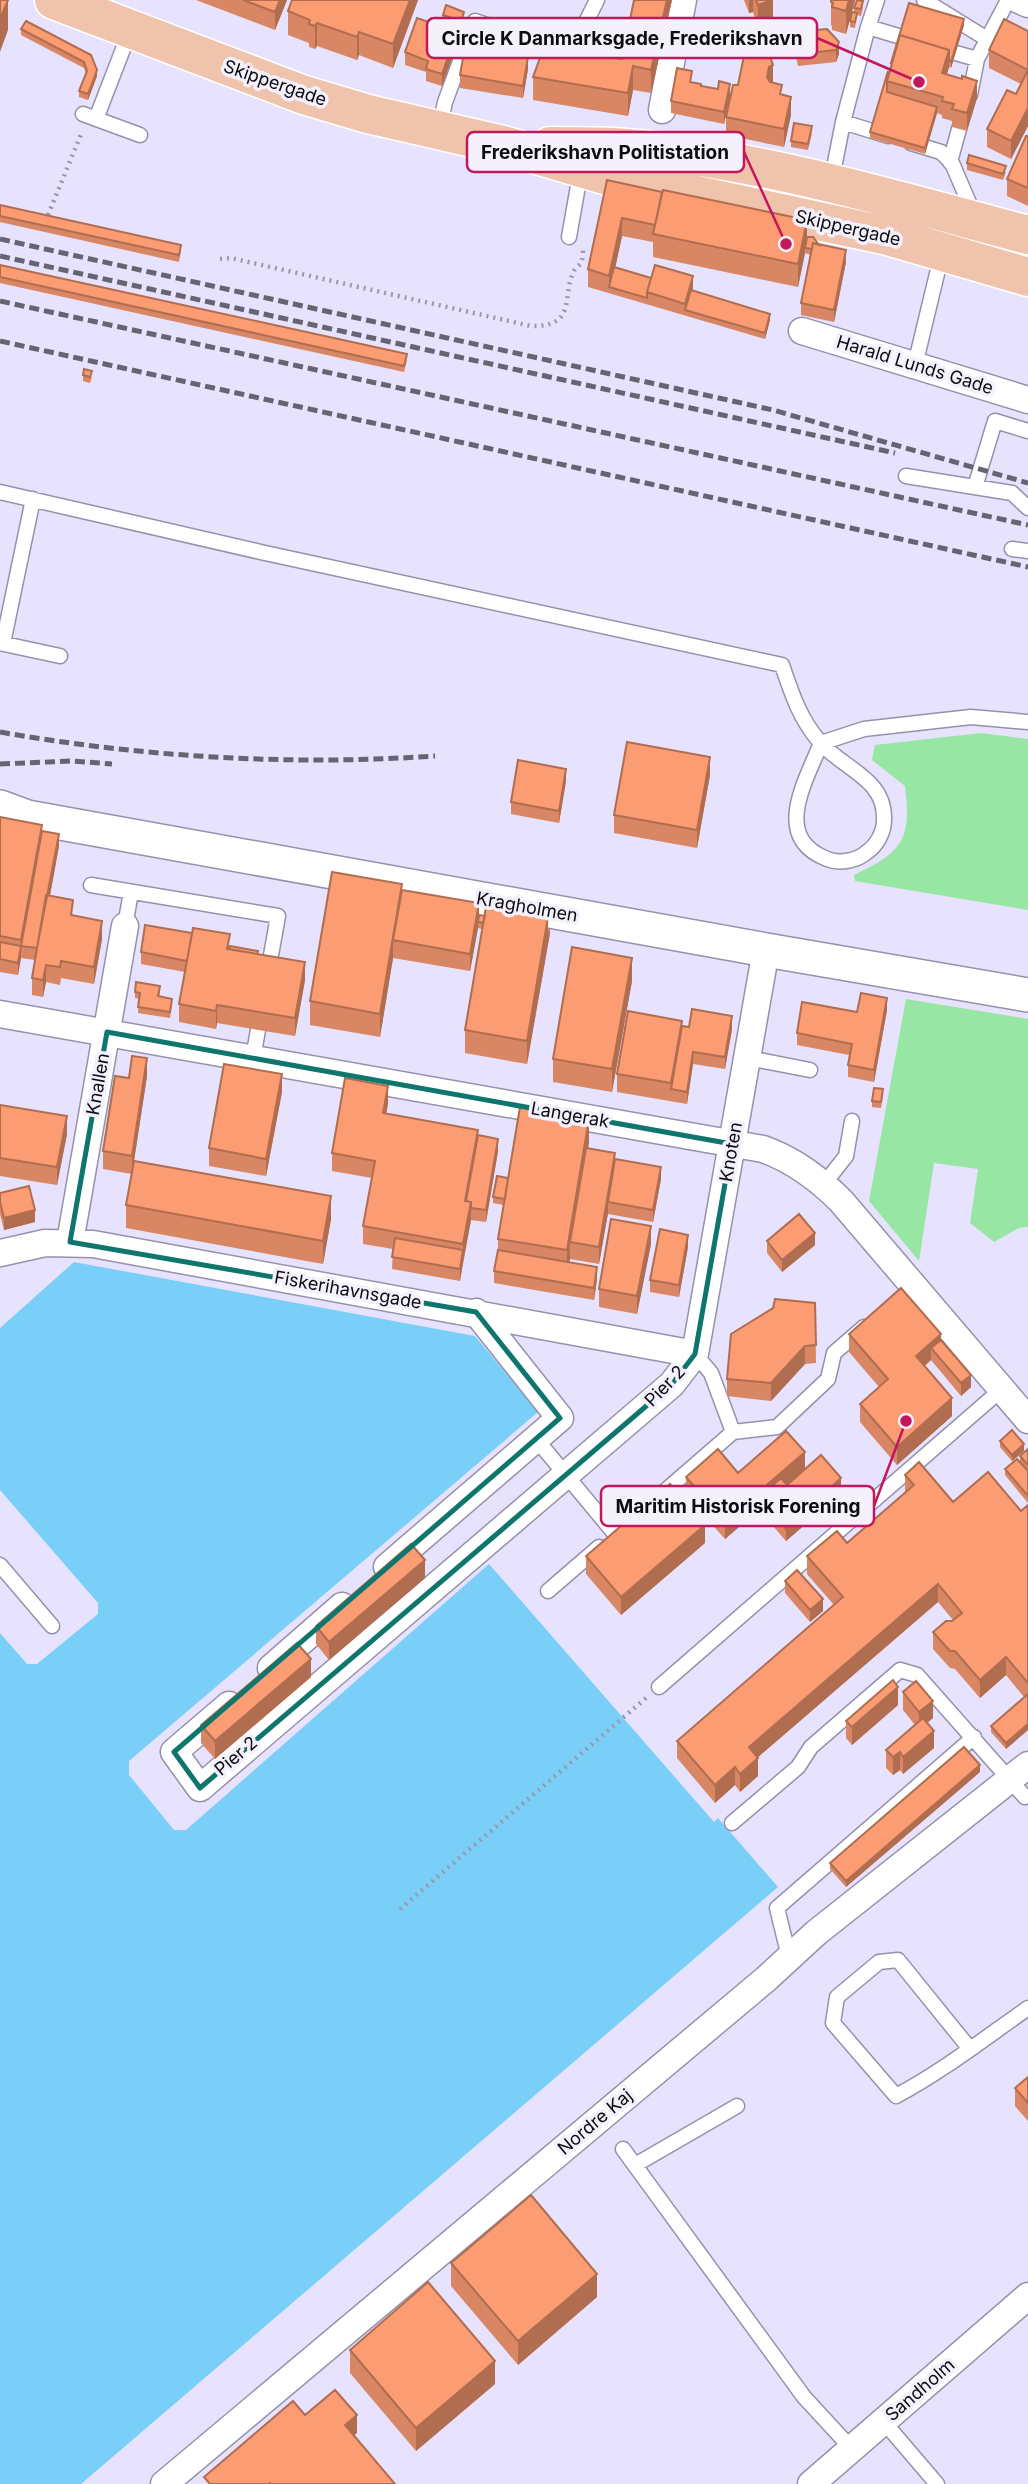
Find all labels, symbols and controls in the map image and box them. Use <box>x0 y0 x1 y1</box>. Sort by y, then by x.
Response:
callout: Circle K Danmarksgade, Frederikshavn <box>427 18 817 58</box>
text: Circle K Danmarksgade, Frederikshavn <box>441 27 803 50</box>
street label: Skippergade <box>221 55 329 110</box>
callout: Frederikshavn Politistation <box>467 132 744 172</box>
text: Frederikshavn Politistation <box>481 141 729 164</box>
street label: Skippergade <box>793 205 903 250</box>
street label: Harald Lunds Gade <box>834 331 996 398</box>
street label: Kragholmen <box>475 887 579 926</box>
street label: Knallen <box>82 1051 113 1117</box>
street label: Langerak <box>529 1097 611 1132</box>
street label: Knoten <box>715 1120 746 1183</box>
street label: Fiskerihavnsgade <box>273 1266 423 1313</box>
street label: Pier 2 <box>640 1361 689 1411</box>
callout: Maritim Historisk Forening <box>601 1486 874 1526</box>
text: Maritim Historisk Forening <box>616 1495 860 1518</box>
street label: Pier 2 <box>210 1732 261 1779</box>
street label: Nordre Kaj <box>553 2085 636 2159</box>
street label: Sandholm <box>881 2354 959 2425</box>

